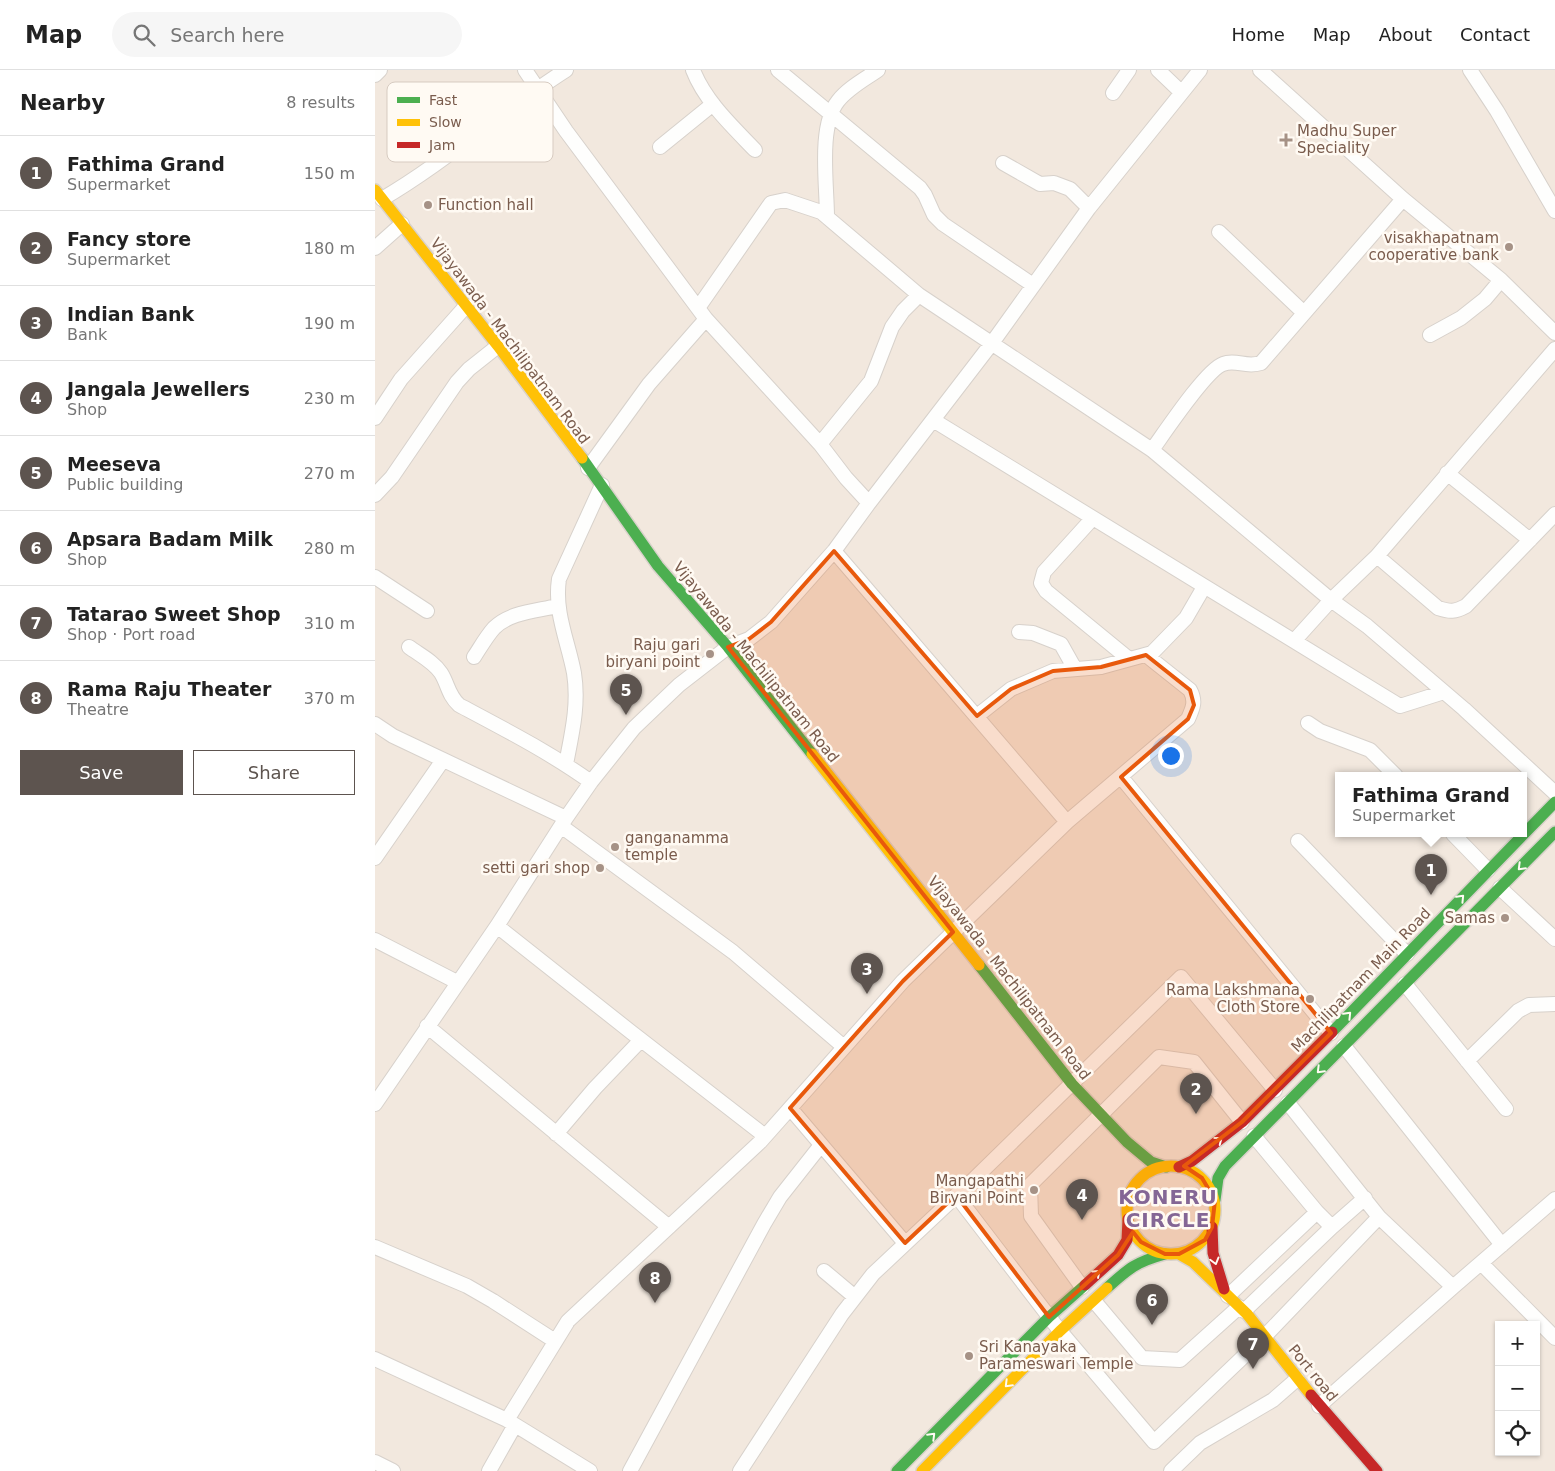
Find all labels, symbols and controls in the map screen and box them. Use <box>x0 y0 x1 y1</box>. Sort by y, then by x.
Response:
search box <box>112 12 462 57</box>
text: Map <box>25 21 82 49</box>
icon: search <box>130 21 158 49</box>
text: Search here <box>170 24 284 46</box>
text: Home <box>1232 24 1285 45</box>
text: Map <box>1313 24 1351 45</box>
text: About <box>1379 24 1432 45</box>
text: Contact <box>1460 24 1530 45</box>
legend <box>387 82 553 162</box>
text: Nearby <box>20 91 105 115</box>
text: Fast <box>429 92 458 108</box>
text: 8 results <box>286 93 355 112</box>
text: Slow <box>429 114 462 130</box>
place label: Madhu Super Speciality <box>1297 122 1397 157</box>
marker: Madhu Super Speciality <box>1279 133 1293 147</box>
text: Jam <box>428 137 455 153</box>
text: Fathima Grand <box>67 153 225 175</box>
text: 1 <box>30 164 42 183</box>
text: 150 m <box>304 164 355 183</box>
text: Supermarket <box>67 175 170 194</box>
place label: Function hall <box>438 196 534 214</box>
marker: Function hall <box>422 199 434 211</box>
text: Fancy store <box>67 228 191 250</box>
place label: visakhapatnam cooperative bank <box>1368 229 1499 264</box>
street label: Vijayawada - Machilipatnam Road <box>427 234 593 448</box>
text: 2 <box>30 239 42 258</box>
text: 180 m <box>304 239 355 258</box>
marker: visakhapatnam cooperative bank <box>1503 241 1515 253</box>
text: Supermarket <box>67 250 170 269</box>
text: Indian Bank <box>67 303 194 325</box>
text: 3 <box>30 314 42 333</box>
text: 190 m <box>304 314 355 333</box>
text: Bank <box>67 325 107 344</box>
text: Jangala Jewellers <box>67 378 250 400</box>
text: 4 <box>30 389 42 408</box>
text: 230 m <box>304 389 355 408</box>
text: Shop <box>67 400 107 419</box>
text: Meeseva <box>67 453 161 475</box>
text: 5 <box>30 464 42 483</box>
text: 270 m <box>304 464 355 483</box>
text: Public building <box>67 475 184 494</box>
text: Apsara Badam Milk <box>67 528 273 550</box>
text: 6 <box>30 539 42 558</box>
text: 280 m <box>304 539 355 558</box>
text: Shop <box>67 550 107 569</box>
street label: Vijayawada - Machilipatnam Road <box>669 558 843 766</box>
text: Tatarao Sweet Shop <box>67 603 281 625</box>
text: 7 <box>30 614 42 633</box>
text: 310 m <box>304 614 355 633</box>
text: Shop · Port road <box>67 625 195 644</box>
place label: Raju gari biryani point <box>605 636 700 671</box>
marker: Raju gari biryani point <box>704 648 716 660</box>
pin: 5 <box>610 674 642 715</box>
text: Rama Raju Theater <box>67 678 271 700</box>
text: 8 <box>30 689 42 708</box>
text: 370 m <box>304 689 355 708</box>
text: Theatre <box>67 700 129 719</box>
your location <box>1158 743 1184 769</box>
button: Save <box>20 750 183 795</box>
button: Share <box>193 750 355 795</box>
popup <box>1335 772 1527 837</box>
text: Fathima Grand <box>1352 784 1510 806</box>
text: Supermarket <box>1352 806 1455 825</box>
place label: ganganamma temple <box>625 829 729 864</box>
marker: ganganamma temple <box>609 841 621 853</box>
pin: 1 <box>1415 854 1447 895</box>
place label: setti gari shop <box>482 859 590 877</box>
one-way arrow <box>1518 861 1527 870</box>
marker: setti gari shop <box>594 862 606 874</box>
street label: Vijayawada - Machilipatnam Road <box>924 873 1094 1083</box>
one-way arrow <box>1455 895 1464 904</box>
street label: Machilipatnam Main Road <box>1287 904 1435 1056</box>
place label: Samas <box>1445 909 1495 927</box>
marker: Samas <box>1499 912 1511 924</box>
pin: 3 <box>851 953 883 994</box>
place label: Rama Lakshmana Cloth Store <box>1166 981 1300 1016</box>
marker: Rama Lakshmana Cloth Store <box>1304 993 1316 1005</box>
one-way arrow <box>1342 1012 1351 1021</box>
one-way arrow <box>1317 1064 1326 1073</box>
pin: 2 <box>1180 1073 1212 1114</box>
one-way arrow <box>1213 1137 1222 1145</box>
place label: Mangapathi Biryani Point <box>930 1172 1024 1207</box>
pin: 4 <box>1066 1179 1098 1220</box>
marker: Mangapathi Biryani Point <box>1028 1184 1040 1196</box>
district label: KONERU CIRCLE <box>1118 1185 1218 1232</box>
one-way arrow <box>1209 1257 1220 1265</box>
pin: 8 <box>639 1262 671 1303</box>
one-way arrow <box>1092 1270 1101 1279</box>
pin: 6 <box>1136 1284 1168 1325</box>
map controls <box>1495 1321 1540 1456</box>
button: + <box>1495 1321 1540 1366</box>
pin: 7 <box>1237 1328 1269 1369</box>
place label: Sri Kanayaka Parameswari Temple <box>979 1338 1134 1373</box>
street label: Port road <box>1285 1341 1341 1405</box>
marker: Sri Kanayaka Parameswari Temple <box>963 1350 975 1362</box>
button: − <box>1495 1366 1540 1411</box>
one-way arrow <box>1005 1378 1014 1387</box>
button: locate <box>1495 1411 1540 1456</box>
one-way arrow <box>926 1433 935 1442</box>

